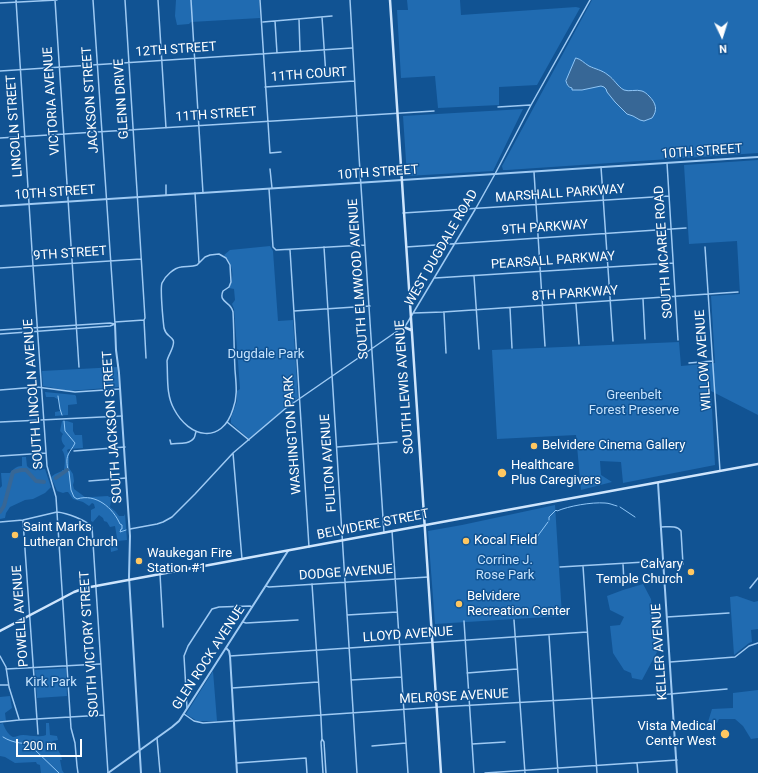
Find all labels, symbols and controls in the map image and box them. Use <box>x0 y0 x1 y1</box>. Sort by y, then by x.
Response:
north arrow <box>702 16 742 56</box>
street label: 12TH STREET <box>135 39 217 61</box>
text: N <box>719 42 727 55</box>
street label: VICTORIA AVENUE <box>40 46 64 156</box>
street label: JACKSON STREET <box>79 46 103 154</box>
street label: GLENN DRIVE <box>111 58 133 140</box>
street label: 11TH COURT <box>271 65 347 85</box>
street label: LINCOLN STREET <box>4 74 26 178</box>
street label: 11TH STREET <box>175 104 257 126</box>
street label: 10TH STREET <box>661 141 743 163</box>
street label: 10TH STREET <box>337 162 419 184</box>
street label: 10TH STREET <box>14 182 96 204</box>
street label: MARSHALL PARKWAY <box>495 182 625 206</box>
street label: SOUTH MCAREE ROAD <box>652 185 676 319</box>
street label: WEST DUGDALE ROAD <box>402 187 482 309</box>
street label: SOUTH ELMWOOD AVENUE <box>346 198 372 360</box>
street label: 9TH PARKWAY <box>501 217 589 239</box>
street label: 9TH STREET <box>33 244 107 264</box>
street label: PEARSALL PARKWAY <box>490 249 616 273</box>
street label: 8TH PARKWAY <box>531 283 619 305</box>
street label: WILLOW AVENUE <box>693 309 715 411</box>
street label: SOUTH LINCOLN AVENUE <box>21 318 47 470</box>
street label: SOUTH LEWIS AVENUE <box>393 319 417 455</box>
park label: Dugdale Park <box>228 347 304 363</box>
street label: SOUTH JACKSON STREET <box>100 350 126 504</box>
street label: WASHINGTON PARK <box>281 375 305 495</box>
park label: Greenbelt Forest Preserve <box>589 388 679 419</box>
street label: FULTON AVENUE <box>318 413 340 513</box>
place label: Belvidere Cinema Gallery <box>542 438 685 454</box>
marker: Belvidere Cinema Gallery <box>529 441 539 451</box>
place label: Healthcare Plus Caregivers <box>511 458 601 489</box>
marker: Healthcare Plus Caregivers <box>496 467 508 479</box>
street label: BELVIDERE STREET <box>316 506 430 544</box>
place label: Saint Marks Lutheran Church <box>23 520 118 551</box>
marker: Saint Marks Lutheran Church <box>10 530 20 540</box>
place label: Kocal Field <box>474 533 537 549</box>
marker: Kocal Field <box>461 536 471 546</box>
place label: Waukegan Fire Station #1 <box>147 546 232 577</box>
park label: Corrine J. Rose Park <box>476 553 534 584</box>
marker: Waukegan Fire Station #1 <box>134 556 144 566</box>
place label: Calvary Temple Church <box>596 557 683 588</box>
street label: DODGE AVENUE <box>298 562 394 584</box>
street label: POWELL AVENUE <box>10 565 32 667</box>
marker: Calvary Temple Church <box>686 567 696 577</box>
street label: SOUTH VICTORY STREET <box>77 570 103 718</box>
place label: Belvidere Recreation Center <box>467 589 570 620</box>
marker: Belvidere Recreation Center <box>454 599 464 609</box>
street label: GLEN ROCK AVENUE <box>169 603 249 713</box>
street label: KELLER AVENUE <box>649 603 671 701</box>
street label: LLOYD AVENUE <box>362 624 454 646</box>
park label: Kirk Park <box>25 675 77 691</box>
street label: MELROSE AVENUE <box>399 686 509 708</box>
place label: Vista Medical Center West <box>638 719 716 750</box>
marker: Vista Medical Center West <box>719 728 731 740</box>
scale bar <box>18 731 84 757</box>
text: 200 m <box>23 739 57 753</box>

